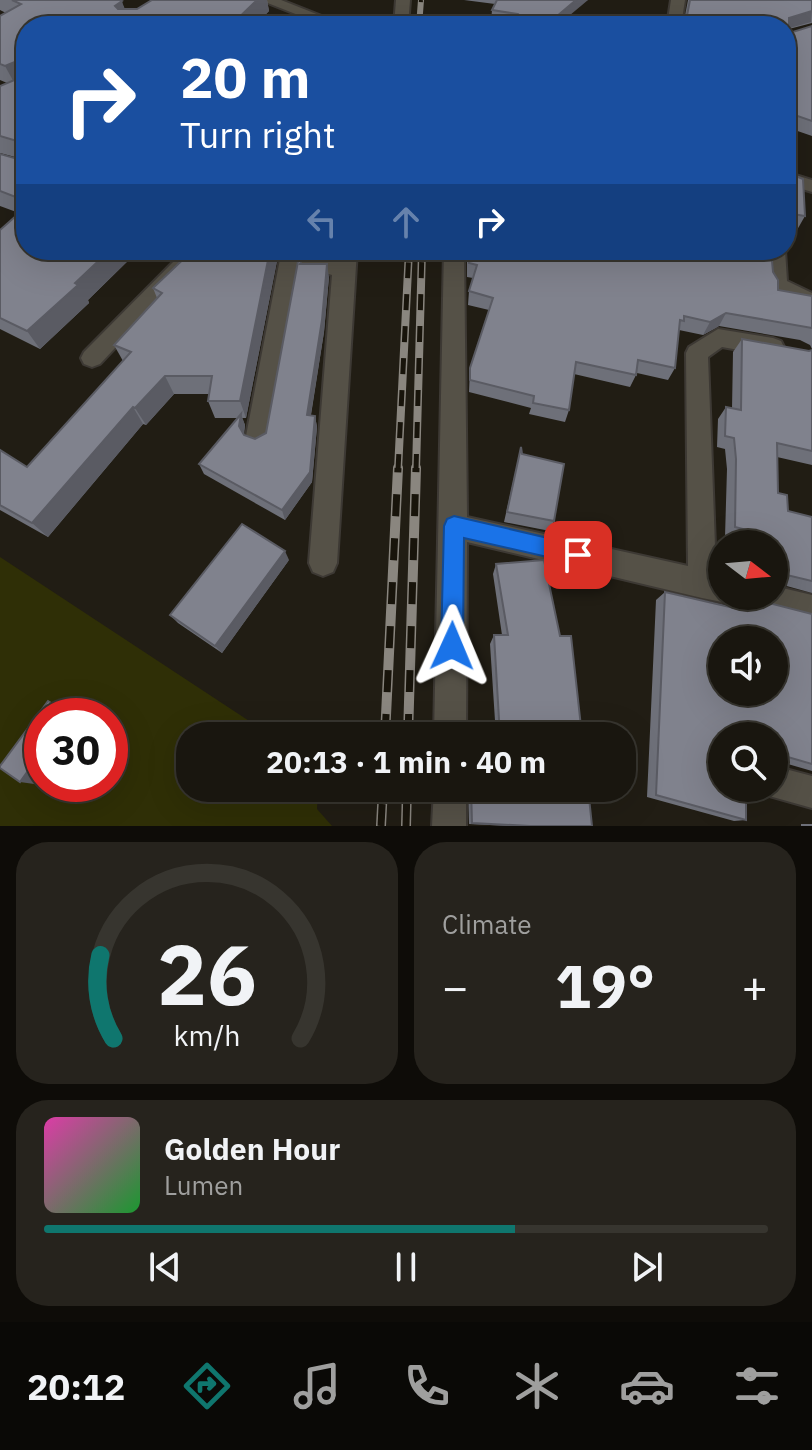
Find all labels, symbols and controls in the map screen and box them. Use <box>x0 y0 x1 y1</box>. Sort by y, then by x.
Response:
text: 20 m <box>180 41 310 113</box>
icon: right <box>48 48 152 152</box>
text: Turn right <box>180 111 336 158</box>
icon: left <box>300 200 344 244</box>
icon: ahead <box>384 200 428 244</box>
icon: right <box>468 200 512 244</box>
pin <box>544 521 612 589</box>
north arrow <box>708 530 788 610</box>
map controls <box>708 530 788 802</box>
icon: arrive <box>556 533 600 577</box>
position arrow <box>410 604 494 688</box>
button: sound <box>708 626 788 706</box>
speed limit sign: 30 <box>24 698 128 802</box>
button: search <box>708 722 788 802</box>
text: 20:13 · 1 min · 40 m <box>266 742 546 781</box>
text: Climate <box>442 907 532 941</box>
text: 26 <box>157 920 257 1028</box>
text: 19° <box>555 946 655 1025</box>
text: − <box>442 958 468 1015</box>
text: + <box>742 958 768 1015</box>
text: km/h <box>173 1017 241 1054</box>
text: Golden Hour <box>164 1129 340 1168</box>
text: Lumen <box>164 1168 243 1202</box>
icon: previous <box>143 1245 187 1289</box>
icon: pause <box>384 1245 428 1289</box>
icon: next <box>625 1245 669 1289</box>
icon: directions <box>179 1358 235 1414</box>
icon: music <box>289 1358 345 1414</box>
icon: phone <box>399 1358 455 1414</box>
icon: climate <box>509 1358 565 1414</box>
icon: car <box>619 1358 675 1414</box>
icon: filters <box>729 1358 785 1414</box>
text: 20:12 <box>27 1363 125 1410</box>

